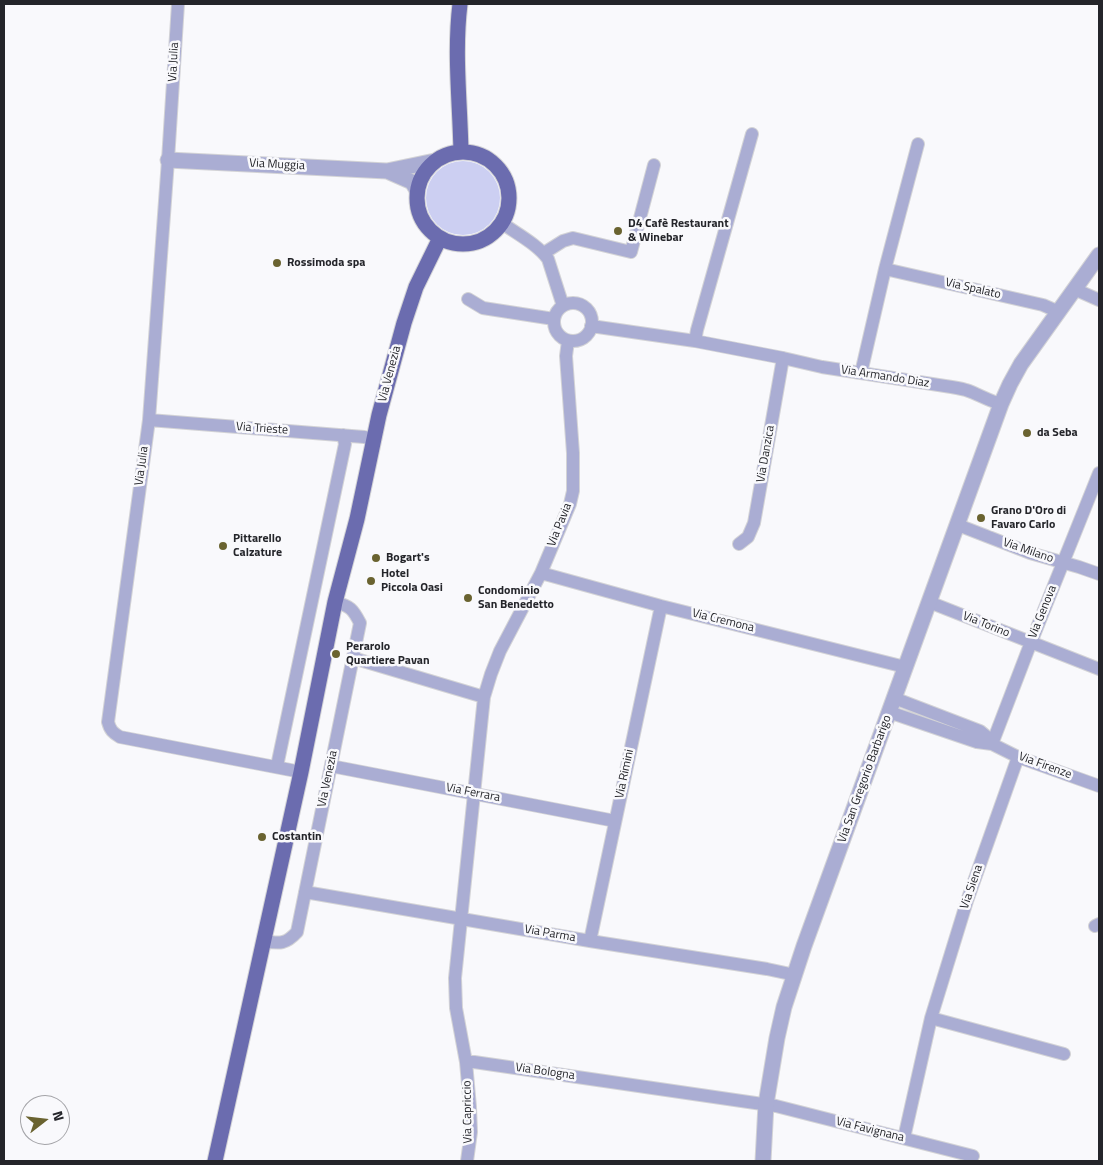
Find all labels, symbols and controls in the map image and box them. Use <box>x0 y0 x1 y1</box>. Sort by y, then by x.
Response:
street label: Via Julia <box>166 42 182 82</box>
street label: Via Muggia <box>249 156 305 174</box>
place label: D4 Cafè Restaurant & Winebar <box>628 217 729 245</box>
marker: D4 Cafè Restaurant & Winebar <box>612 225 624 237</box>
place label: Rossimoda spa <box>287 256 365 270</box>
marker: Rossimoda spa <box>271 257 283 269</box>
street label: Via Spalato <box>944 276 1002 302</box>
street label: Via Venezia <box>376 344 404 404</box>
street label: Via Armando Diaz <box>840 363 930 391</box>
street label: Via Trieste <box>235 420 289 438</box>
street label: Via Danzica <box>754 424 778 484</box>
place label: da Seba <box>1037 426 1078 440</box>
marker: da Seba <box>1021 427 1033 439</box>
street label: Via Julia <box>132 445 152 487</box>
street label: Via Pavia <box>545 501 575 549</box>
place label: Grano D'Oro di Favaro Carlo <box>991 504 1066 532</box>
marker: Grano D'Oro di Favaro Carlo <box>975 512 987 524</box>
place label: Pittarello Calzature <box>233 532 282 560</box>
street label: Via Milano <box>1001 536 1055 566</box>
marker: Pittarello Calzature <box>217 540 229 552</box>
place label: Bogart's <box>386 551 430 565</box>
marker: Bogart's <box>370 552 382 564</box>
place label: Hotel Piccola Oasi <box>381 567 443 595</box>
marker: Hotel Piccola Oasi <box>365 575 377 587</box>
street label: Via Genova <box>1026 583 1060 641</box>
place label: Condominio San Benedetto <box>478 584 554 612</box>
marker: Condominio San Benedetto <box>462 592 474 604</box>
street label: Via Cremona <box>690 606 756 636</box>
street label: Via Torino <box>960 609 1012 641</box>
place label: Perarolo Quartiere Pavan <box>346 640 430 668</box>
marker: Perarolo Quartiere Pavan <box>330 648 342 660</box>
street label: Via San Gregorio Barbarigo <box>835 713 895 845</box>
street label: Via Rimini <box>613 748 637 800</box>
street label: Via Venezia <box>315 749 341 809</box>
street label: Via Firenze <box>1017 750 1073 782</box>
street label: Via Ferrara <box>445 781 501 805</box>
place label: Costantin <box>272 830 322 844</box>
marker: Costantin <box>256 831 268 843</box>
street label: Via Siena <box>958 863 986 911</box>
street label: Via Parma <box>523 922 577 946</box>
street label: Via Bologna <box>514 1061 576 1083</box>
street label: Via Capriccio <box>460 1080 476 1144</box>
north arrow <box>20 1095 70 1145</box>
text: N <box>48 1108 70 1124</box>
street label: Via Favignana <box>834 1115 906 1145</box>

